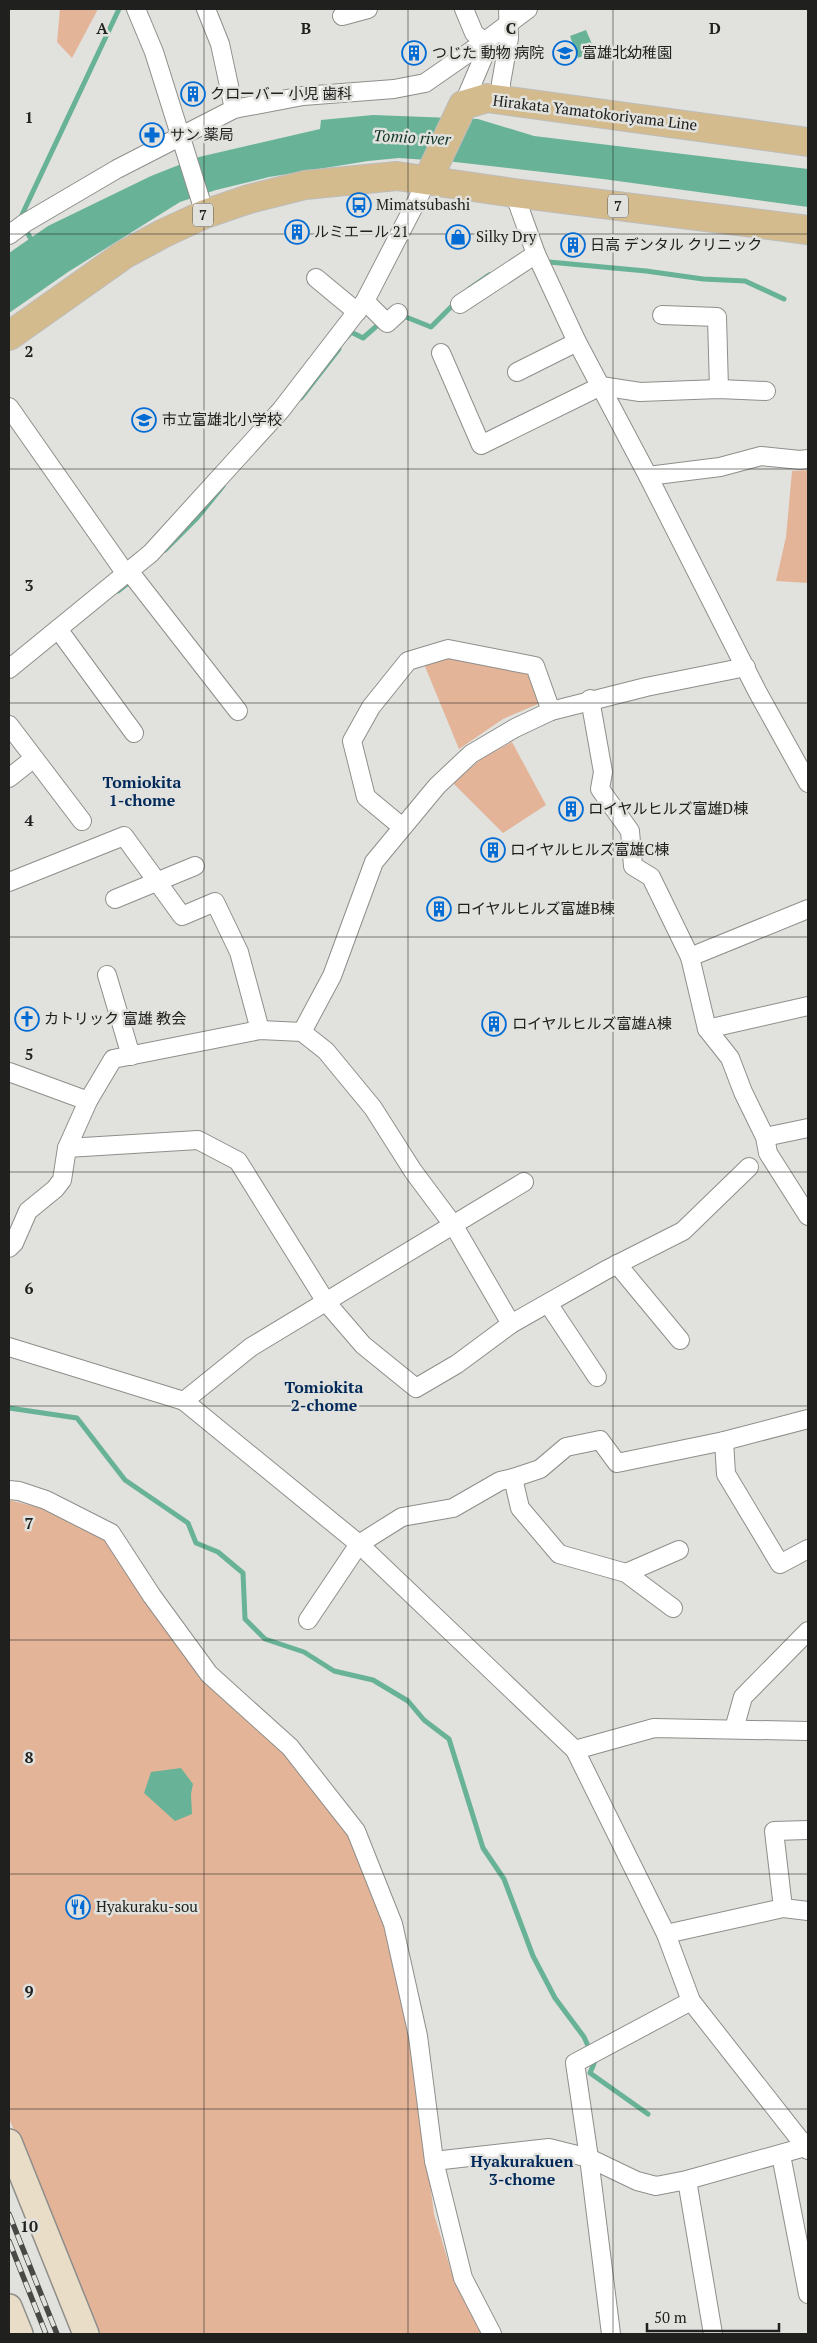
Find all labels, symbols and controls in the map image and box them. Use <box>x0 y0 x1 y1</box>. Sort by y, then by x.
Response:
text: A <box>96 17 108 39</box>
text: B <box>301 17 311 39</box>
text: C <box>506 17 516 39</box>
text: D <box>709 17 721 39</box>
building icon: つじた 動物 病院 <box>401 40 427 66</box>
school or university icon: 富雄北幼稚園 <box>552 40 578 66</box>
place label: つじた 動物 病院 <box>432 42 544 62</box>
place label: 富雄北幼稚園 <box>582 42 672 62</box>
building icon: クローバー 小児 歯科 <box>180 81 206 107</box>
place label: クローバー 小児 歯科 <box>210 83 352 103</box>
street label: Hirakata Yamatokoriyama Line <box>492 90 699 134</box>
text: 1 <box>24 106 34 128</box>
pharmacy icon: サン 薬局 <box>139 122 165 148</box>
place label: サン 薬局 <box>170 124 234 144</box>
water label: Tomio river <box>373 124 452 150</box>
bus stop icon: Mimatsubashi <box>346 192 372 218</box>
place label: Mimatsubashi <box>376 194 470 214</box>
road number: 7 <box>608 195 628 218</box>
road number: 7 <box>193 204 213 226</box>
building icon: ルミエール 21 <box>284 219 310 245</box>
place label: ルミエール 21 <box>314 221 409 241</box>
shop icon: Silky Dry <box>445 224 471 250</box>
place label: Silky Dry <box>476 226 537 246</box>
building icon: 日高 デンタル クリニック <box>560 232 586 258</box>
place label: 日高 デンタル クリニック <box>590 234 762 254</box>
text: 2 <box>24 340 34 362</box>
school or university icon: 市立富雄北小学校 <box>131 407 157 433</box>
place label: 市立富雄北小学校 <box>162 409 282 429</box>
text: 3 <box>24 574 34 596</box>
district label: Tomiokita 1-chome <box>103 771 181 811</box>
building icon: ロイヤルヒルズ富雄D棟 <box>558 796 584 822</box>
place label: ロイヤルヒルズ富雄D棟 <box>588 798 748 818</box>
text: 4 <box>24 809 34 831</box>
building icon: ロイヤルヒルズ富雄C棟 <box>480 837 506 863</box>
place label: ロイヤルヒルズ富雄C棟 <box>510 839 669 859</box>
building icon: ロイヤルヒルズ富雄B棟 <box>426 896 452 922</box>
place label: ロイヤルヒルズ富雄B棟 <box>456 898 615 918</box>
church icon: カトリック 富雄 教会 <box>14 1006 40 1032</box>
place label: カトリック 富雄 教会 <box>44 1008 186 1028</box>
building icon: ロイヤルヒルズ富雄A棟 <box>481 1011 507 1037</box>
place label: ロイヤルヒルズ富雄A棟 <box>512 1013 672 1033</box>
text: 5 <box>24 1043 34 1065</box>
text: 6 <box>24 1277 34 1299</box>
district label: Tomiokita 2-chome <box>285 1376 363 1416</box>
text: 7 <box>24 1512 34 1534</box>
text: 8 <box>24 1746 34 1768</box>
restaurant icon: Hyakuraku-sou <box>65 1894 91 1920</box>
place label: Hyakuraku-sou <box>96 1896 198 1916</box>
text: 9 <box>24 1980 34 2002</box>
district label: Hyakurakuen 3-chome <box>471 2150 574 2190</box>
text: 10 <box>20 2215 38 2237</box>
scale bar <box>647 2300 780 2332</box>
text: 50 m <box>654 2307 687 2327</box>

